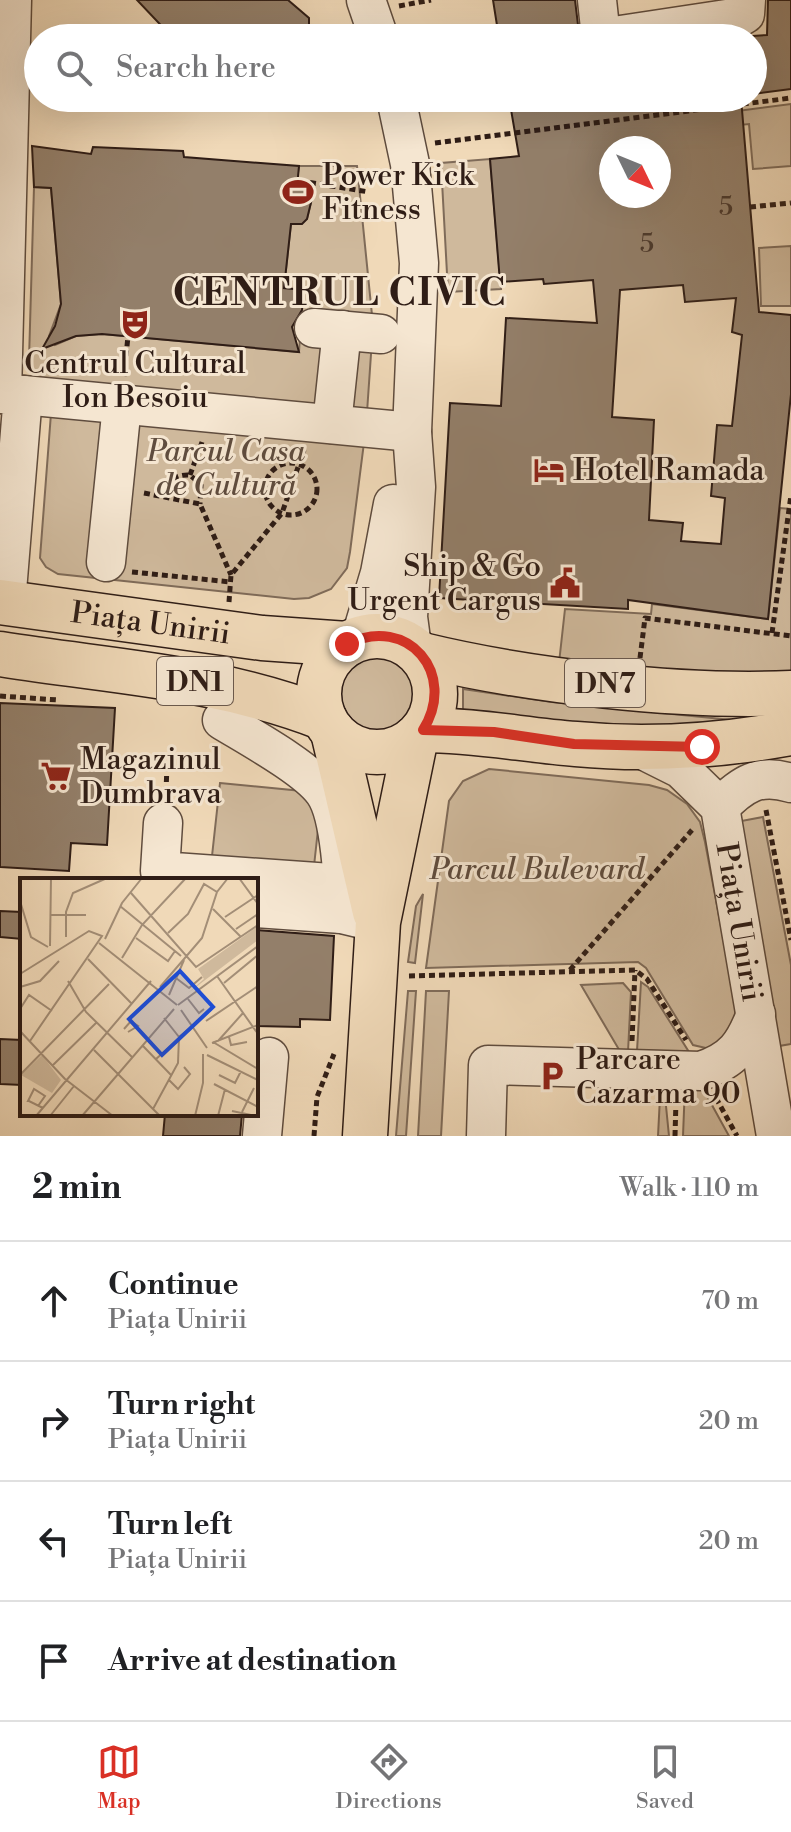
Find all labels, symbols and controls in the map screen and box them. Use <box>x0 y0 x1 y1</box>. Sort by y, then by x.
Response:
search box <box>24 24 767 112</box>
icon: search <box>52 46 96 90</box>
text: Search here <box>116 49 276 87</box>
north arrow <box>599 136 671 208</box>
place label: Power Kick Fitness <box>322 157 476 229</box>
sports icon: Power Kick Fitness <box>281 175 315 209</box>
house number: 5 <box>719 191 733 223</box>
house number: 5 <box>640 228 654 260</box>
district label: CENTRUL CIVIC <box>173 270 507 317</box>
theatre icon: Centrul Cultural Ion Besoiu <box>118 307 152 341</box>
place label: Centrul Cultural Ion Besoiu <box>24 345 246 417</box>
park label: Parcul Casa de Cultură <box>146 433 305 505</box>
place label: Hotel Ramada <box>573 452 765 490</box>
hotel icon: Hotel Ramada <box>532 453 566 487</box>
place label: Ship & Go Urgent Cargus <box>347 548 541 620</box>
public building icon: Ship & Go Urgent Cargus <box>548 566 582 600</box>
street label: Piața Unirii <box>68 594 233 653</box>
route end <box>329 626 365 662</box>
road number: DN1 <box>157 657 233 705</box>
road number: DN7 <box>565 659 645 707</box>
route start <box>684 729 720 765</box>
place label: Magazinul Dumbrava <box>80 741 222 813</box>
supermarket icon: Magazinul Dumbrava <box>39 759 73 793</box>
street label: Piața Unirii <box>706 840 771 1005</box>
park label: Parcul Bulevard <box>429 851 645 889</box>
inset map <box>20 878 258 1116</box>
place label: Parcare Cazarma 90 <box>576 1041 741 1113</box>
parking icon: Parcare Cazarma 90 <box>535 1059 569 1093</box>
text: 2 min <box>32 1167 121 1209</box>
text: Walk · 110 m <box>620 1172 759 1204</box>
text: Continue <box>108 1266 239 1304</box>
icon: ahead <box>32 1279 76 1323</box>
text: 70 m <box>701 1285 759 1317</box>
text: Piața Unirii <box>108 1304 247 1336</box>
text: Turn right <box>108 1386 255 1424</box>
icon: right <box>32 1399 76 1443</box>
text: 20 m <box>699 1405 759 1437</box>
text: Piața Unirii <box>108 1424 247 1456</box>
text: Turn left <box>108 1506 232 1544</box>
icon: left <box>32 1519 76 1563</box>
text: 20 m <box>699 1525 759 1557</box>
text: Piața Unirii <box>108 1544 247 1576</box>
icon: arrive <box>32 1639 76 1683</box>
text: Arrive at destination <box>108 1642 397 1680</box>
tab: Map <box>97 1740 141 1815</box>
tab: Directions <box>336 1740 442 1815</box>
tab: Saved <box>636 1740 694 1815</box>

